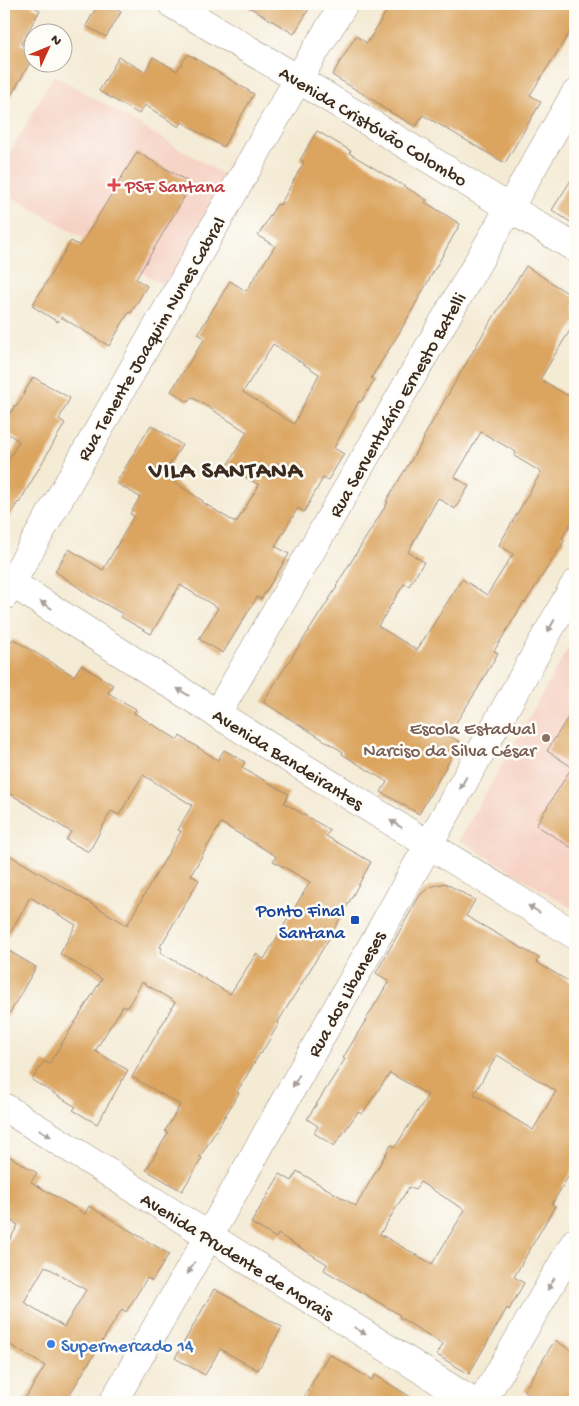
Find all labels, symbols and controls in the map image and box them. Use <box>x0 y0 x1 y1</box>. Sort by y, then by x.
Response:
north arrow <box>22 22 72 72</box>
text: N <box>46 32 65 50</box>
street label: Avenida Cristóvão Colombo <box>274 63 471 193</box>
place label: PSF Santana <box>124 177 226 200</box>
marker: PSF Santana <box>107 178 121 192</box>
street label: Rua Tenente Joaquim Nunes Cabral <box>74 214 232 466</box>
street label: Rua Serventuário Ernesto Batelli <box>325 289 473 522</box>
district label: VILA SANTANA <box>148 458 304 487</box>
one-way arrow <box>39 600 53 610</box>
one-way arrow <box>547 619 556 633</box>
one-way arrow <box>177 687 190 697</box>
street label: Avenida Bandeirantes <box>207 705 368 817</box>
place label: Escola Estadual Narciso da Silva César <box>363 719 538 764</box>
marker: Escola Estadual Narciso da Silva César <box>540 732 552 744</box>
one-way arrow <box>458 776 467 789</box>
one-way arrow <box>389 819 402 829</box>
place label: Ponto Final Santana <box>255 901 346 946</box>
one-way arrow <box>527 905 540 914</box>
marker: Ponto Final Santana <box>349 914 361 926</box>
street label: Rua dos Libaneses <box>304 927 393 1062</box>
one-way arrow <box>292 1074 300 1088</box>
one-way arrow <box>38 1128 52 1137</box>
street label: Avenida Prudente de Morais <box>135 1189 338 1328</box>
one-way arrow <box>186 1262 195 1275</box>
one-way arrow <box>546 1277 555 1291</box>
one-way arrow <box>353 1327 367 1336</box>
place label: Supermercado 14 <box>61 1336 194 1359</box>
marker: Supermercado 14 <box>45 1338 57 1350</box>

